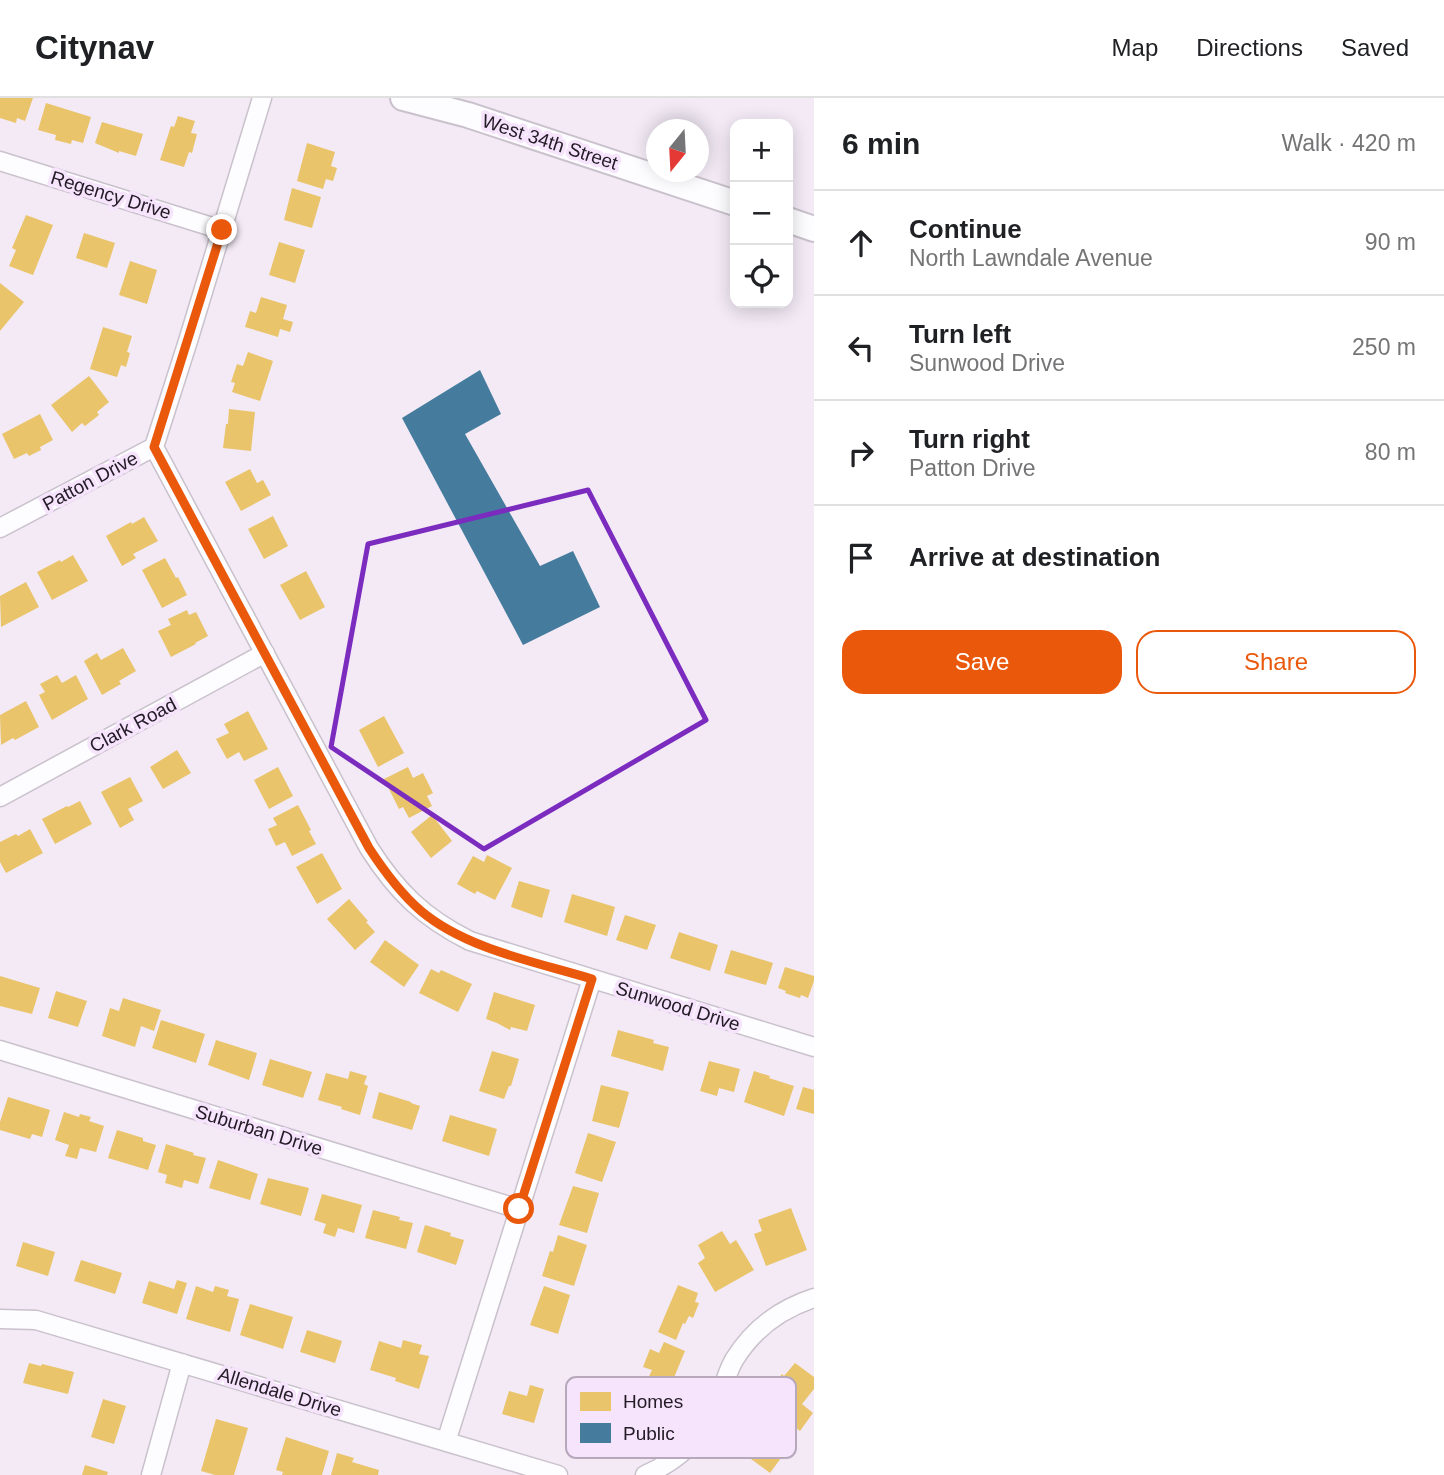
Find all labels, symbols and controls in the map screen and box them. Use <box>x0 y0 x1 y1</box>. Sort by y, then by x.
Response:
text: Citynav <box>35 29 154 66</box>
text: Map <box>1112 34 1158 61</box>
text: Directions <box>1196 34 1303 61</box>
text: Saved <box>1341 34 1409 61</box>
street label: West 34th Street <box>480 110 621 174</box>
north arrow <box>646 119 709 182</box>
map controls <box>730 119 793 308</box>
button: + <box>730 119 793 182</box>
text: 6 min <box>842 127 920 160</box>
text: Walk · 420 m <box>1281 130 1416 156</box>
street label: Regency Drive <box>48 167 174 223</box>
button: − <box>730 182 793 245</box>
route end <box>206 214 237 245</box>
text: Continue <box>909 214 1022 244</box>
icon: ahead <box>842 224 880 262</box>
text: 90 m <box>1365 229 1416 255</box>
button: locate <box>730 245 793 308</box>
text: North Lawndale Avenue <box>909 245 1153 271</box>
text: Turn left <box>909 319 1011 349</box>
icon: left <box>842 329 880 367</box>
text: 250 m <box>1352 334 1416 360</box>
text: Sunwood Drive <box>909 350 1065 376</box>
text: Turn right <box>909 424 1030 454</box>
icon: right <box>842 434 880 472</box>
text: 80 m <box>1365 439 1416 465</box>
street label: Patton Drive <box>39 447 141 515</box>
text: Patton Drive <box>909 455 1036 481</box>
icon: arrive <box>842 539 880 577</box>
text: Arrive at destination <box>909 542 1160 572</box>
button: Save <box>842 630 1122 694</box>
button: Share <box>1136 630 1416 694</box>
street label: Clark Road <box>86 693 180 757</box>
street label: Sunwood Drive <box>613 977 743 1035</box>
street label: Suburban Drive <box>193 1101 325 1159</box>
route start <box>503 1193 534 1224</box>
street label: Allendale Drive <box>216 1363 344 1421</box>
legend <box>566 1377 796 1458</box>
text: Homes <box>623 1391 683 1412</box>
text: Public <box>623 1423 675 1444</box>

